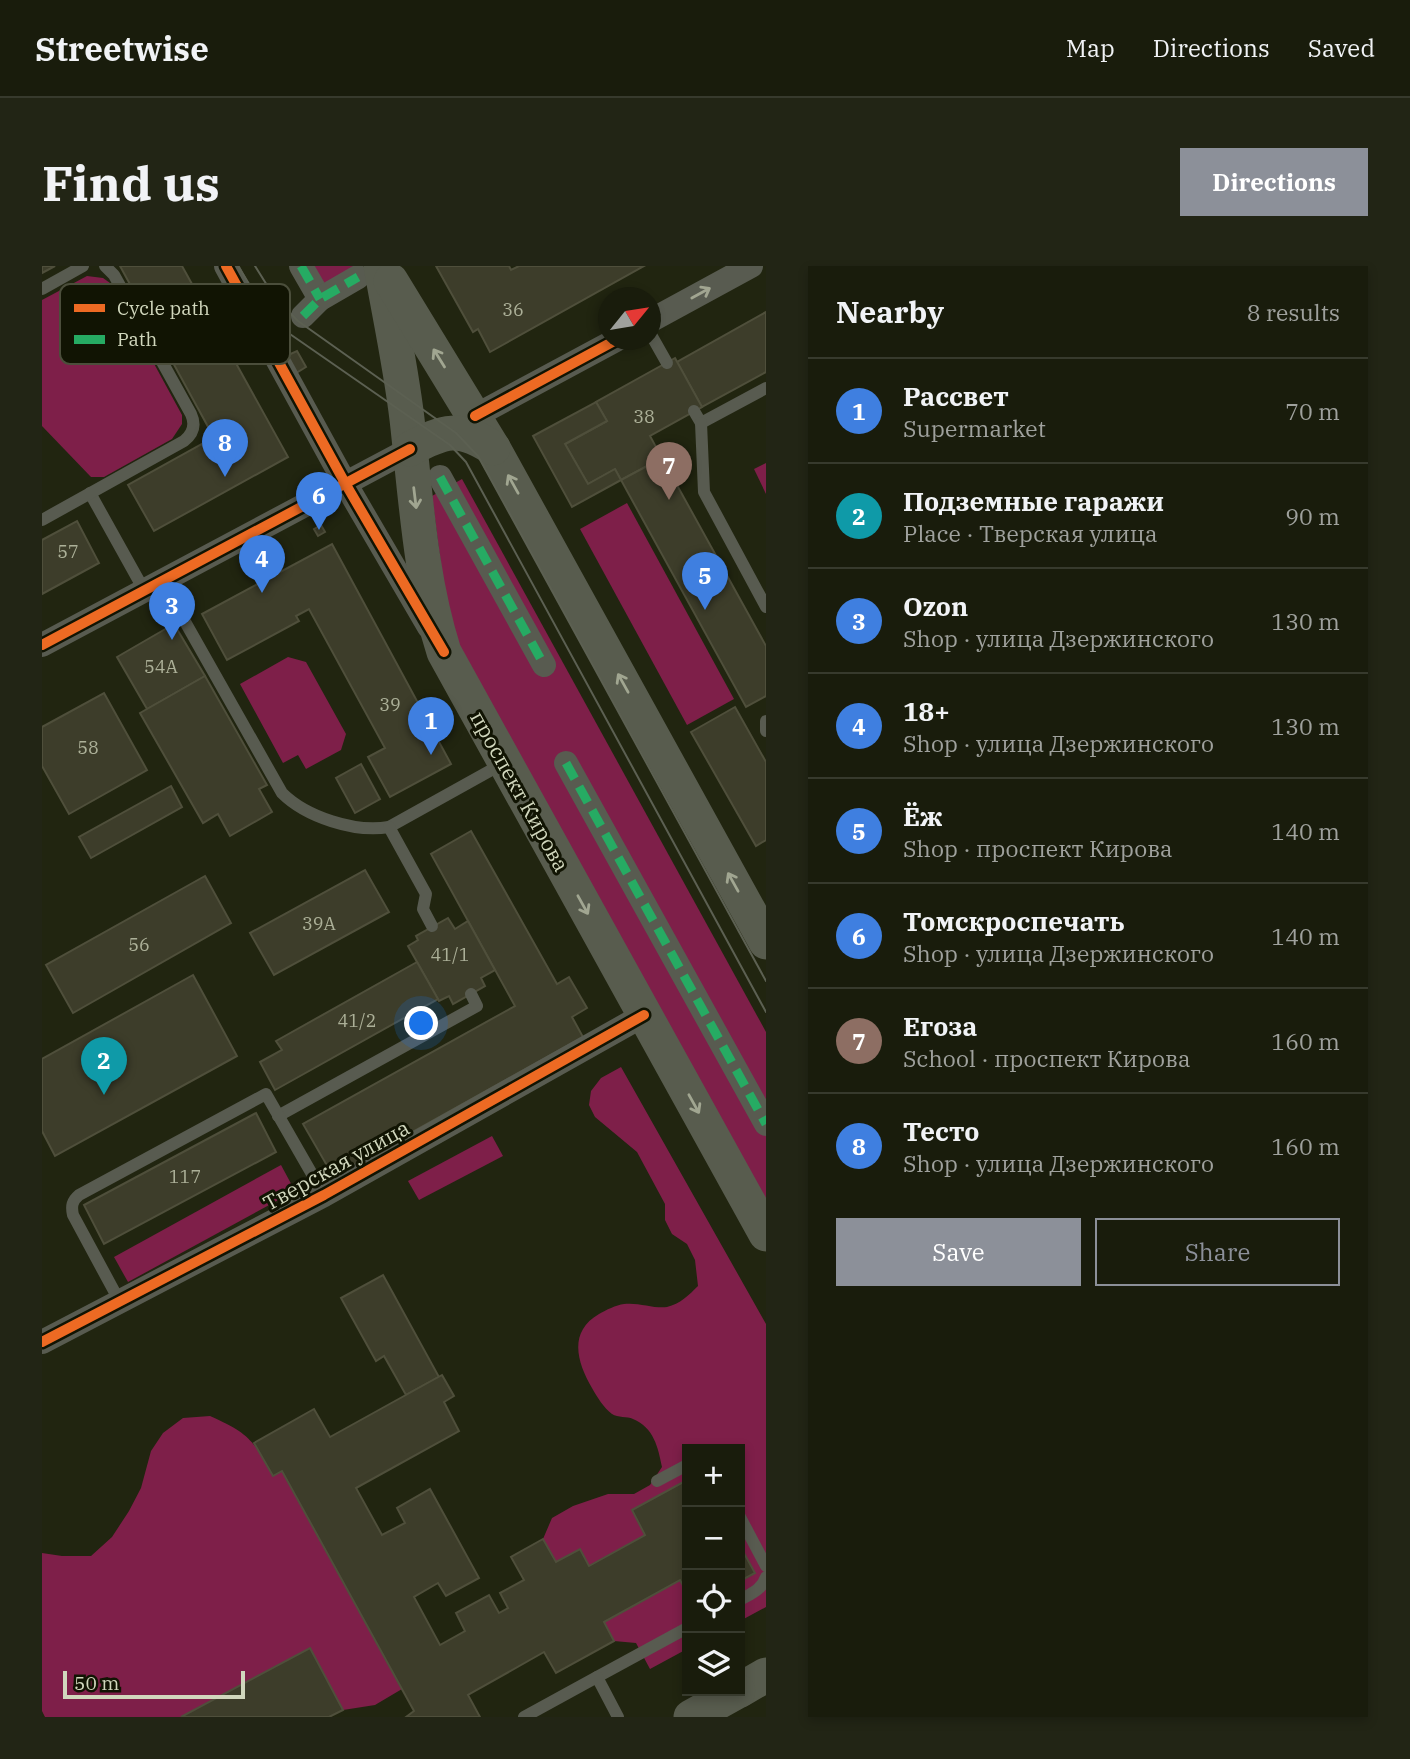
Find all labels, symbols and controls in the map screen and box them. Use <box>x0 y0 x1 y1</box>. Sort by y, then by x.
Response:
text: Streetwise <box>35 27 209 70</box>
text: Map <box>1066 32 1115 64</box>
text: Directions <box>1153 32 1270 64</box>
text: Saved <box>1308 32 1375 64</box>
button: Directions <box>1180 148 1368 216</box>
text: Find us <box>42 151 220 214</box>
legend <box>60 284 290 364</box>
one-way arrow <box>690 286 710 300</box>
north arrow <box>598 287 661 350</box>
text: Nearby <box>836 292 944 331</box>
text: Cycle path <box>117 296 210 320</box>
text: 8 results <box>1247 297 1340 327</box>
house number: 36 <box>502 298 524 321</box>
text: Path <box>117 327 157 351</box>
one-way arrow <box>431 349 445 369</box>
text: Рассвет <box>903 379 1009 413</box>
text: 1 <box>852 396 866 426</box>
text: 70 m <box>1285 396 1340 426</box>
house number: 38 <box>633 405 655 428</box>
text: Supermarket <box>903 413 1046 443</box>
pin: 8 <box>202 419 248 477</box>
pin: 7 <box>646 442 692 500</box>
pin: 6 <box>296 472 342 530</box>
one-way arrow <box>506 474 520 494</box>
text: Подземные гаражи <box>903 484 1164 518</box>
one-way arrow <box>409 487 422 509</box>
text: 2 <box>852 501 866 531</box>
text: 90 m <box>1285 501 1340 531</box>
text: Place · Тверская улица <box>903 518 1158 548</box>
pin: 4 <box>239 535 285 593</box>
house number: 57 <box>57 540 79 563</box>
pin: 5 <box>682 552 728 610</box>
pin: 3 <box>149 582 195 640</box>
text: Ozon <box>903 589 968 623</box>
text: 3 <box>852 606 866 636</box>
text: 130 m <box>1271 606 1340 636</box>
text: Shop · улица Дзержинского <box>903 623 1214 653</box>
house number: 54А <box>144 655 179 678</box>
one-way arrow <box>616 673 630 693</box>
house number: 39 <box>379 693 401 716</box>
text: 18+ <box>903 694 950 728</box>
pin: 1 <box>408 697 454 755</box>
street label: проспект Кирова <box>464 706 576 876</box>
text: 4 <box>852 711 866 741</box>
text: 130 m <box>1271 711 1340 741</box>
text: Shop · улица Дзержинского <box>903 728 1214 758</box>
house number: 58 <box>77 736 99 759</box>
text: Ёж <box>903 799 942 833</box>
text: 5 <box>852 816 866 846</box>
text: 140 m <box>1271 816 1340 846</box>
text: Shop · проспект Кирова <box>903 833 1173 863</box>
one-way arrow <box>726 872 739 893</box>
one-way arrow <box>577 894 590 915</box>
text: Томскроспечать <box>903 904 1125 938</box>
house number: 39А <box>302 912 337 935</box>
text: 6 <box>852 921 866 951</box>
text: 140 m <box>1271 921 1340 951</box>
house number: 56 <box>128 933 150 956</box>
text: Shop · улица Дзержинского <box>903 938 1214 968</box>
house number: 41/1 <box>431 943 470 966</box>
your location <box>404 1006 438 1040</box>
house number: 41/2 <box>338 1009 377 1032</box>
text: Егоза <box>903 1009 977 1043</box>
text: 7 <box>852 1026 866 1056</box>
text: 160 m <box>1271 1026 1340 1056</box>
pin: 2 <box>81 1037 127 1095</box>
text: School · проспект Кирова <box>903 1043 1191 1073</box>
one-way arrow <box>687 1093 701 1114</box>
street label: Тверская улица <box>258 1113 414 1217</box>
text: Тесто <box>903 1114 979 1148</box>
text: 8 <box>852 1131 866 1161</box>
text: 160 m <box>1271 1131 1340 1161</box>
text: Shop · улица Дзержинского <box>903 1148 1214 1178</box>
house number: 117 <box>169 1165 201 1188</box>
button: Save <box>836 1218 1081 1286</box>
button: Share <box>1095 1218 1340 1286</box>
map controls <box>682 1444 745 1696</box>
button: + <box>682 1444 745 1507</box>
button: − <box>682 1507 745 1570</box>
button: locate <box>682 1570 745 1633</box>
button: layers <box>682 1633 745 1696</box>
scale bar <box>63 1668 245 1700</box>
text: 50 m <box>74 1671 119 1695</box>

